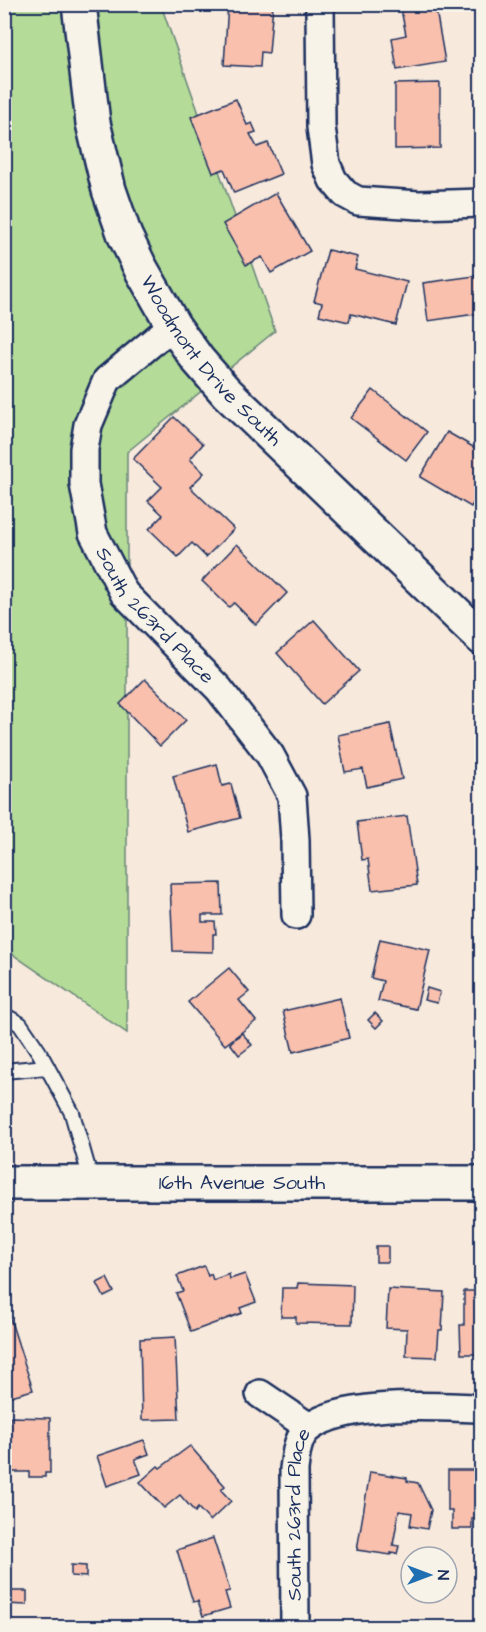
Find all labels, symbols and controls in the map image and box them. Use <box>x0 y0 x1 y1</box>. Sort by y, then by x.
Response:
street label: Woodmont Drive South <box>134 270 288 452</box>
street label: South 263rd Place <box>89 542 221 691</box>
street label: 16th Avenue South <box>159 1169 325 1197</box>
street label: South 263rd Place <box>280 1422 318 1601</box>
north arrow <box>399 1545 459 1605</box>
text: N <box>432 1570 454 1580</box>

